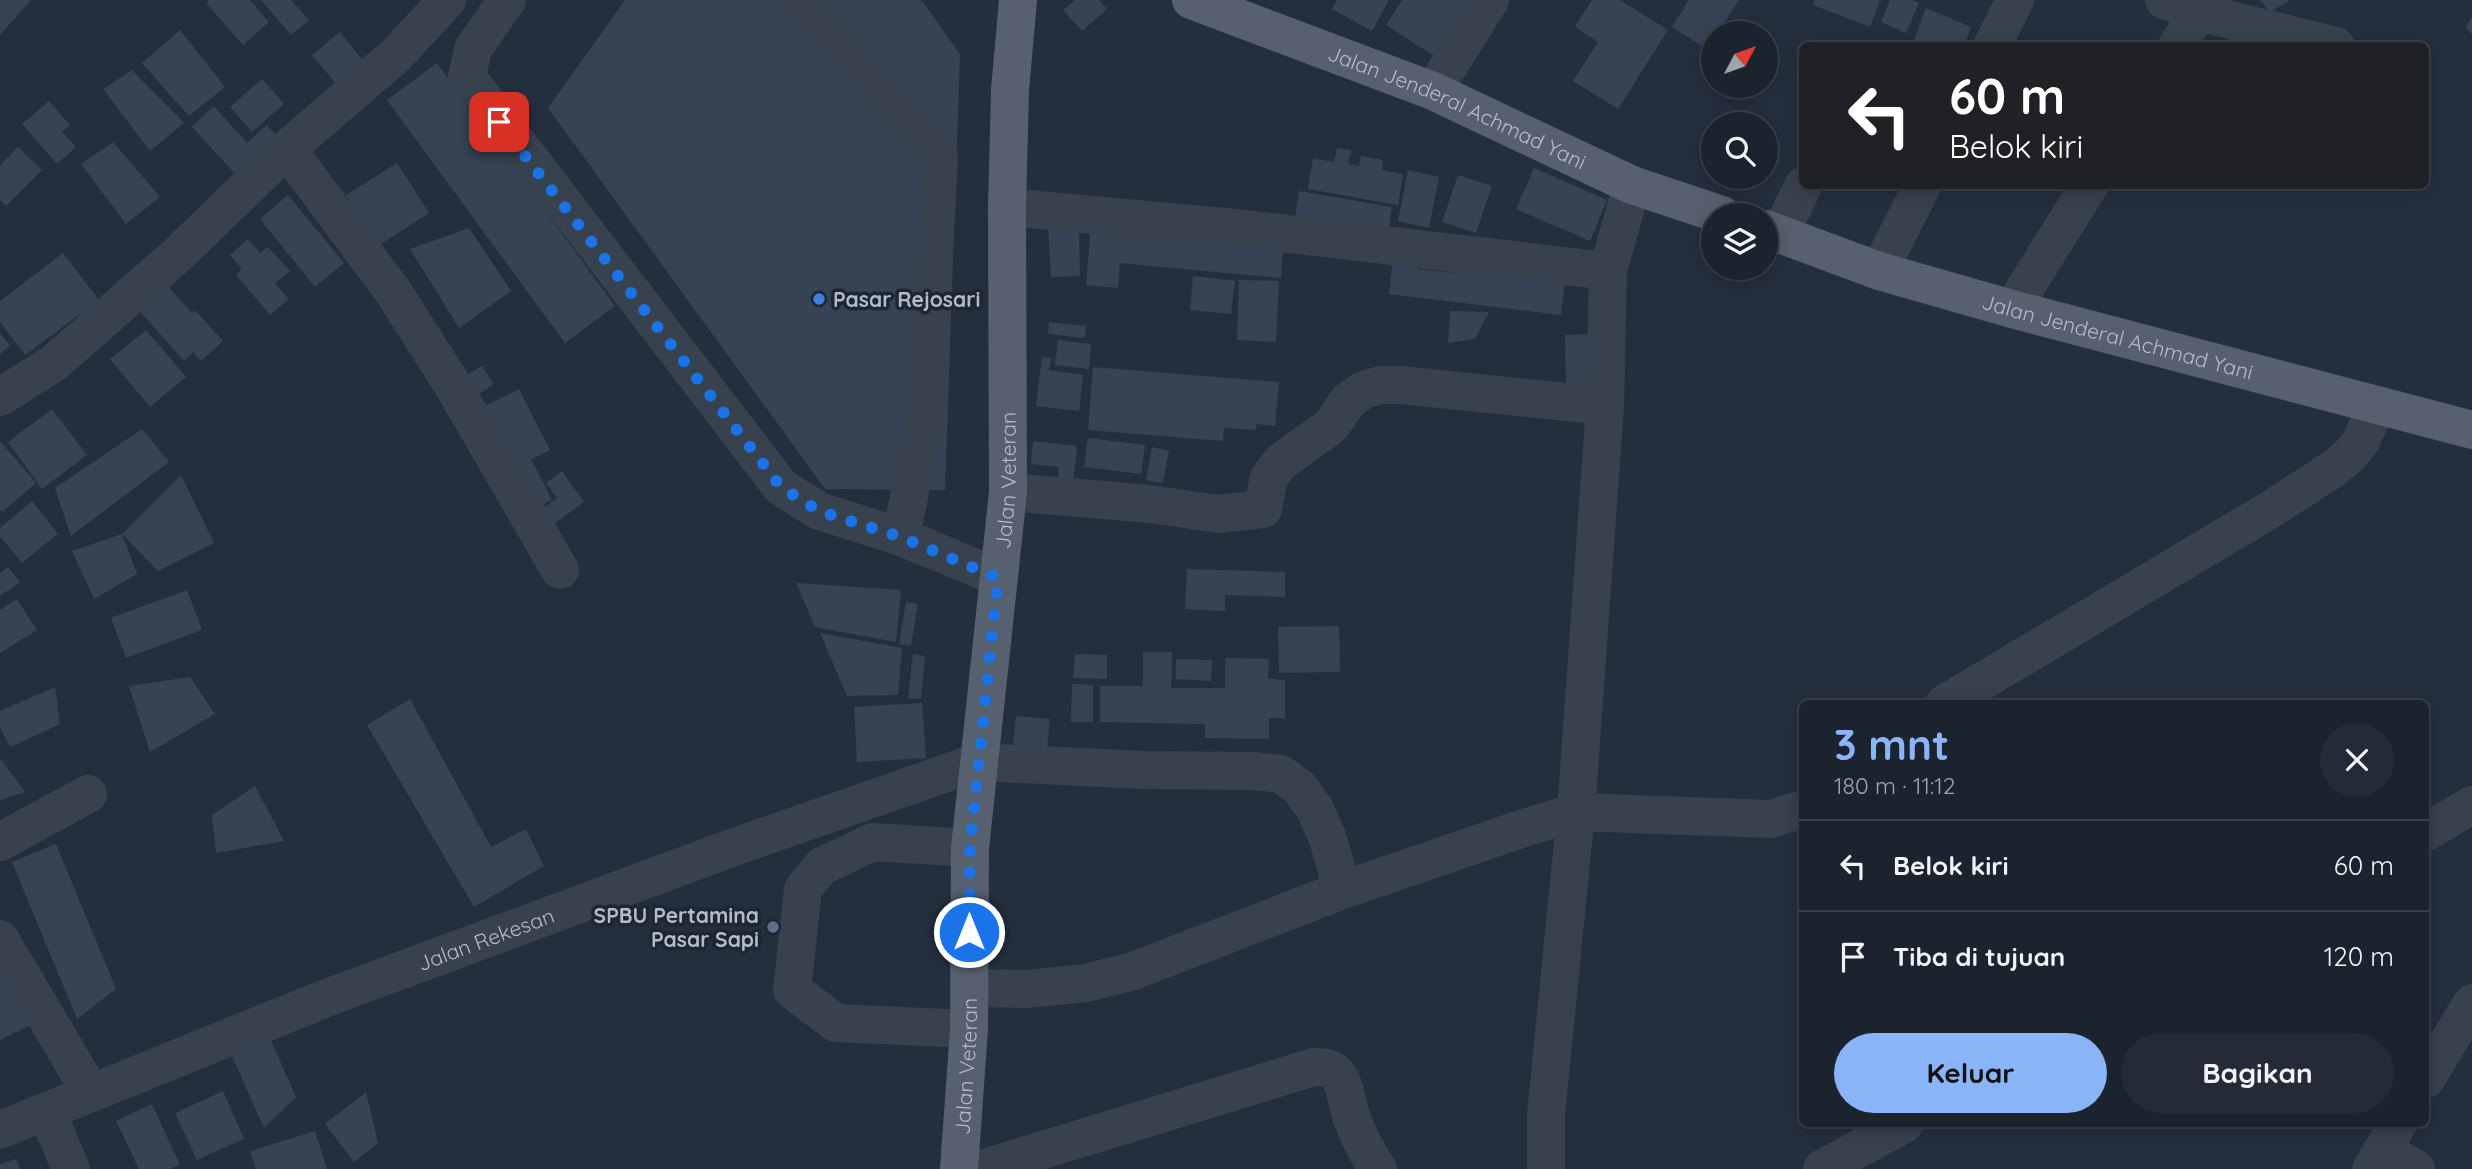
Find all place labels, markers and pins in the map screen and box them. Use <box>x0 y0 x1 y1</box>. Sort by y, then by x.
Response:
pin <box>469 92 529 152</box>
place label: Pasar Rejosari <box>833 286 980 312</box>
marker: Pasar Rejosari <box>811 291 827 307</box>
place label: SPBU Pertamina Pasar Sapi <box>594 902 759 952</box>
marker: SPBU Pertamina Pasar Sapi <box>765 919 781 935</box>

